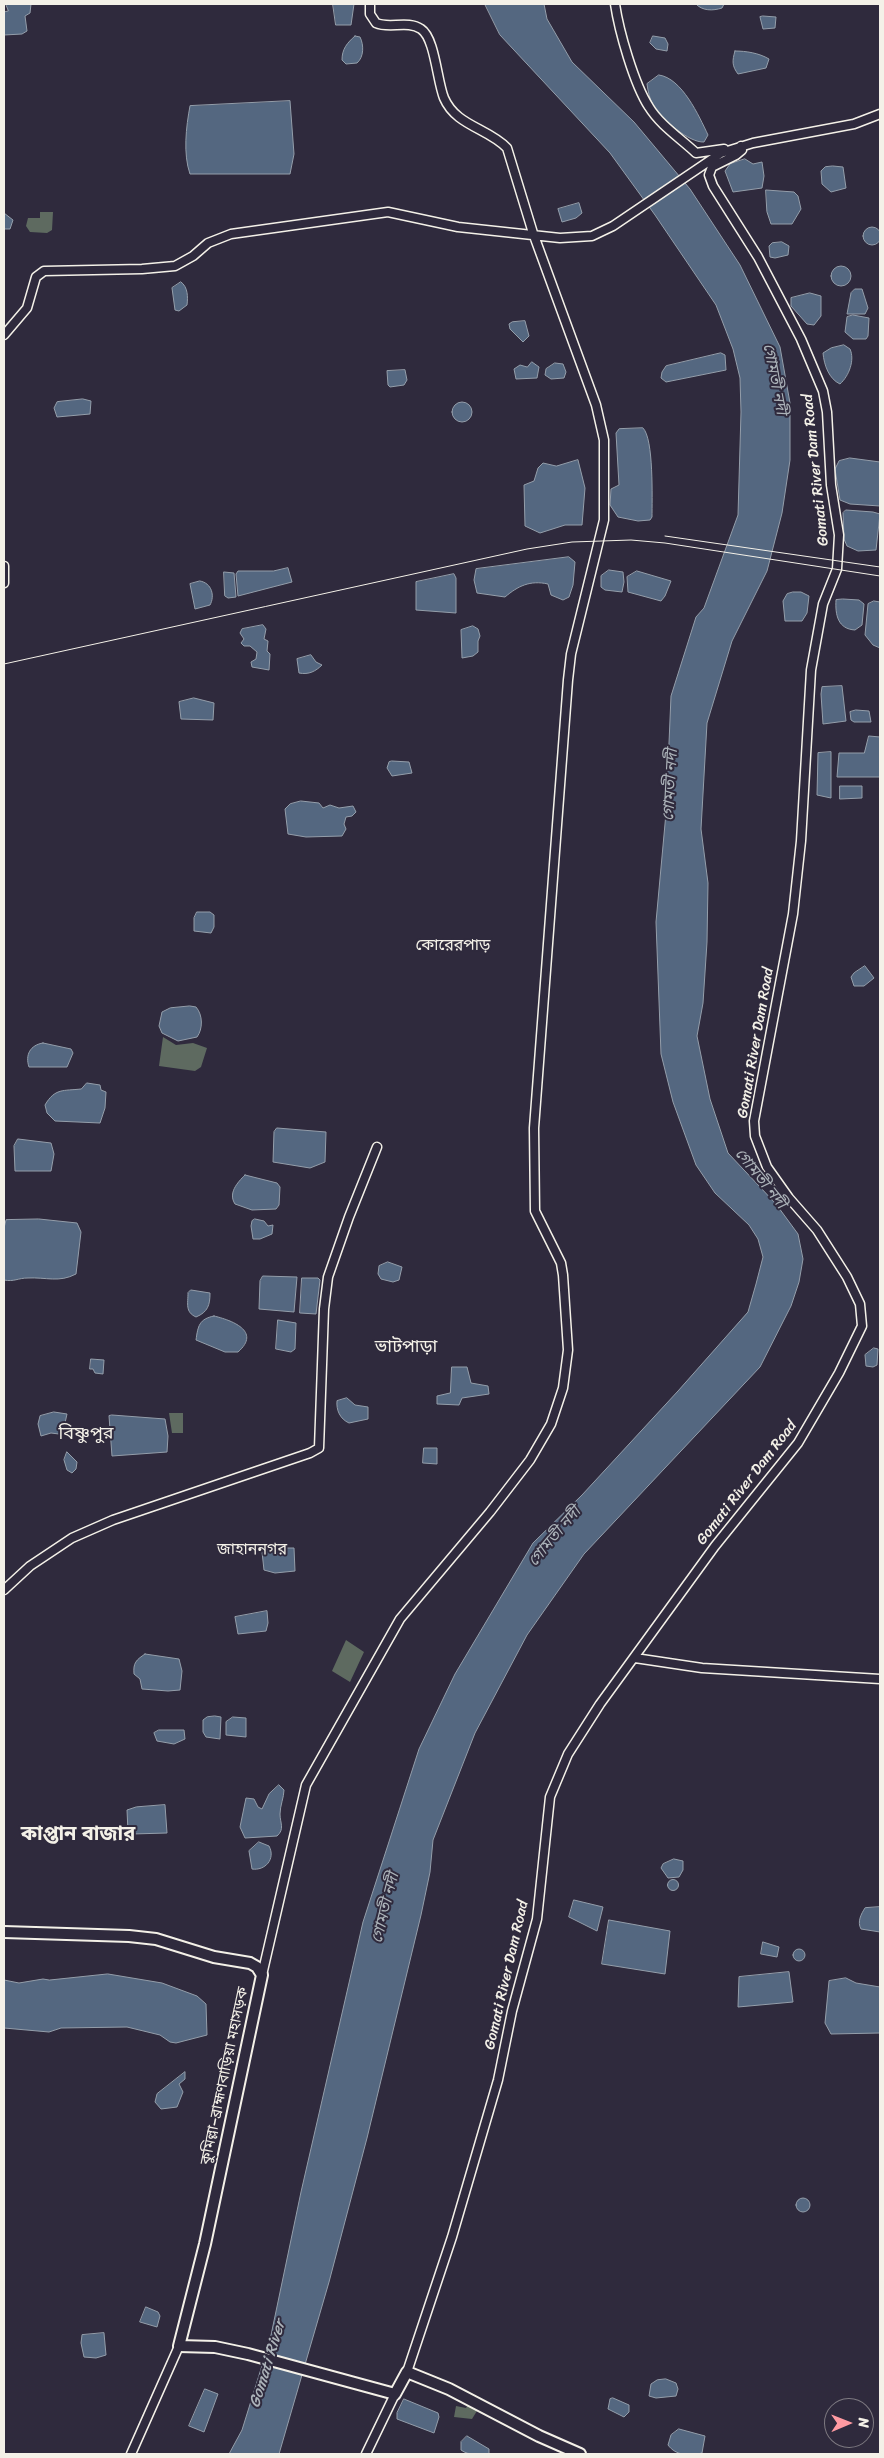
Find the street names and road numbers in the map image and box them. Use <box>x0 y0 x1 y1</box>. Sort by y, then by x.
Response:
street label: Gomati River Dam Road <box>799 393 833 547</box>
street label: Gomati River Dam Road <box>734 966 778 1120</box>
street label: Gomati River Dam Road <box>693 1417 801 1549</box>
street label: Gomati River Dam Road <box>481 1899 533 2051</box>
street label: কুমিল্লা–ব্রাহ্মণবাড়িয়া মহাসড়ক <box>197 1986 253 2166</box>

